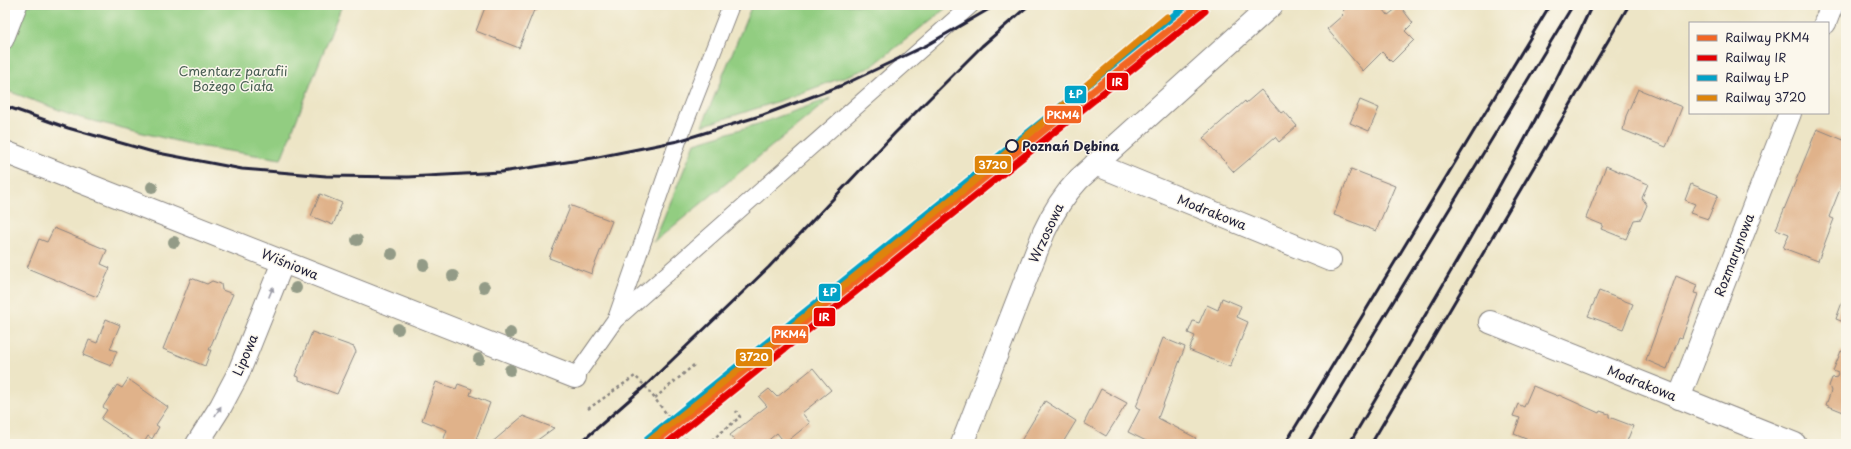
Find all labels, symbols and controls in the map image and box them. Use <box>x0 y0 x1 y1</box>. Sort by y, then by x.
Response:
legend <box>1689 22 1829 114</box>
text: Railway PKM4 <box>1725 28 1810 46</box>
text: Railway IR <box>1725 48 1786 66</box>
park label: Cmentarz parafii Bożego Ciała <box>178 61 288 95</box>
text: Railway ŁP <box>1725 68 1789 86</box>
line badge: IR <box>1106 72 1129 91</box>
text: IR <box>1111 73 1123 90</box>
line badge: ŁP <box>1064 85 1087 104</box>
text: ŁP <box>1068 85 1083 102</box>
text: Railway 3720 <box>1725 88 1806 106</box>
line badge: PKM4 <box>1044 105 1082 124</box>
text: PKM4 <box>1047 106 1080 123</box>
place label: Poznań Dębina <box>1022 136 1119 155</box>
marker: Poznań Dębina <box>1005 139 1019 153</box>
line badge: 3720 <box>974 155 1012 174</box>
text: 3720 <box>978 156 1008 173</box>
street label: Modrakowa <box>1175 189 1251 234</box>
street label: Wrzosowa <box>1023 199 1068 266</box>
street label: Rozmarynowa <box>1709 210 1758 299</box>
street label: Wiśniowa <box>259 243 323 284</box>
line badge: ŁP <box>818 283 841 302</box>
text: ŁP <box>822 283 837 300</box>
one-way arrow <box>268 287 274 298</box>
line badge: IR <box>813 307 836 327</box>
text: IR <box>818 308 830 325</box>
line badge: PKM4 <box>771 325 809 344</box>
text: PKM4 <box>774 325 807 342</box>
street label: Lipowa <box>227 330 262 379</box>
line badge: 3720 <box>735 348 773 367</box>
text: 3720 <box>739 348 769 365</box>
street label: Modrakowa <box>1605 360 1681 405</box>
one-way arrow <box>214 406 222 416</box>

